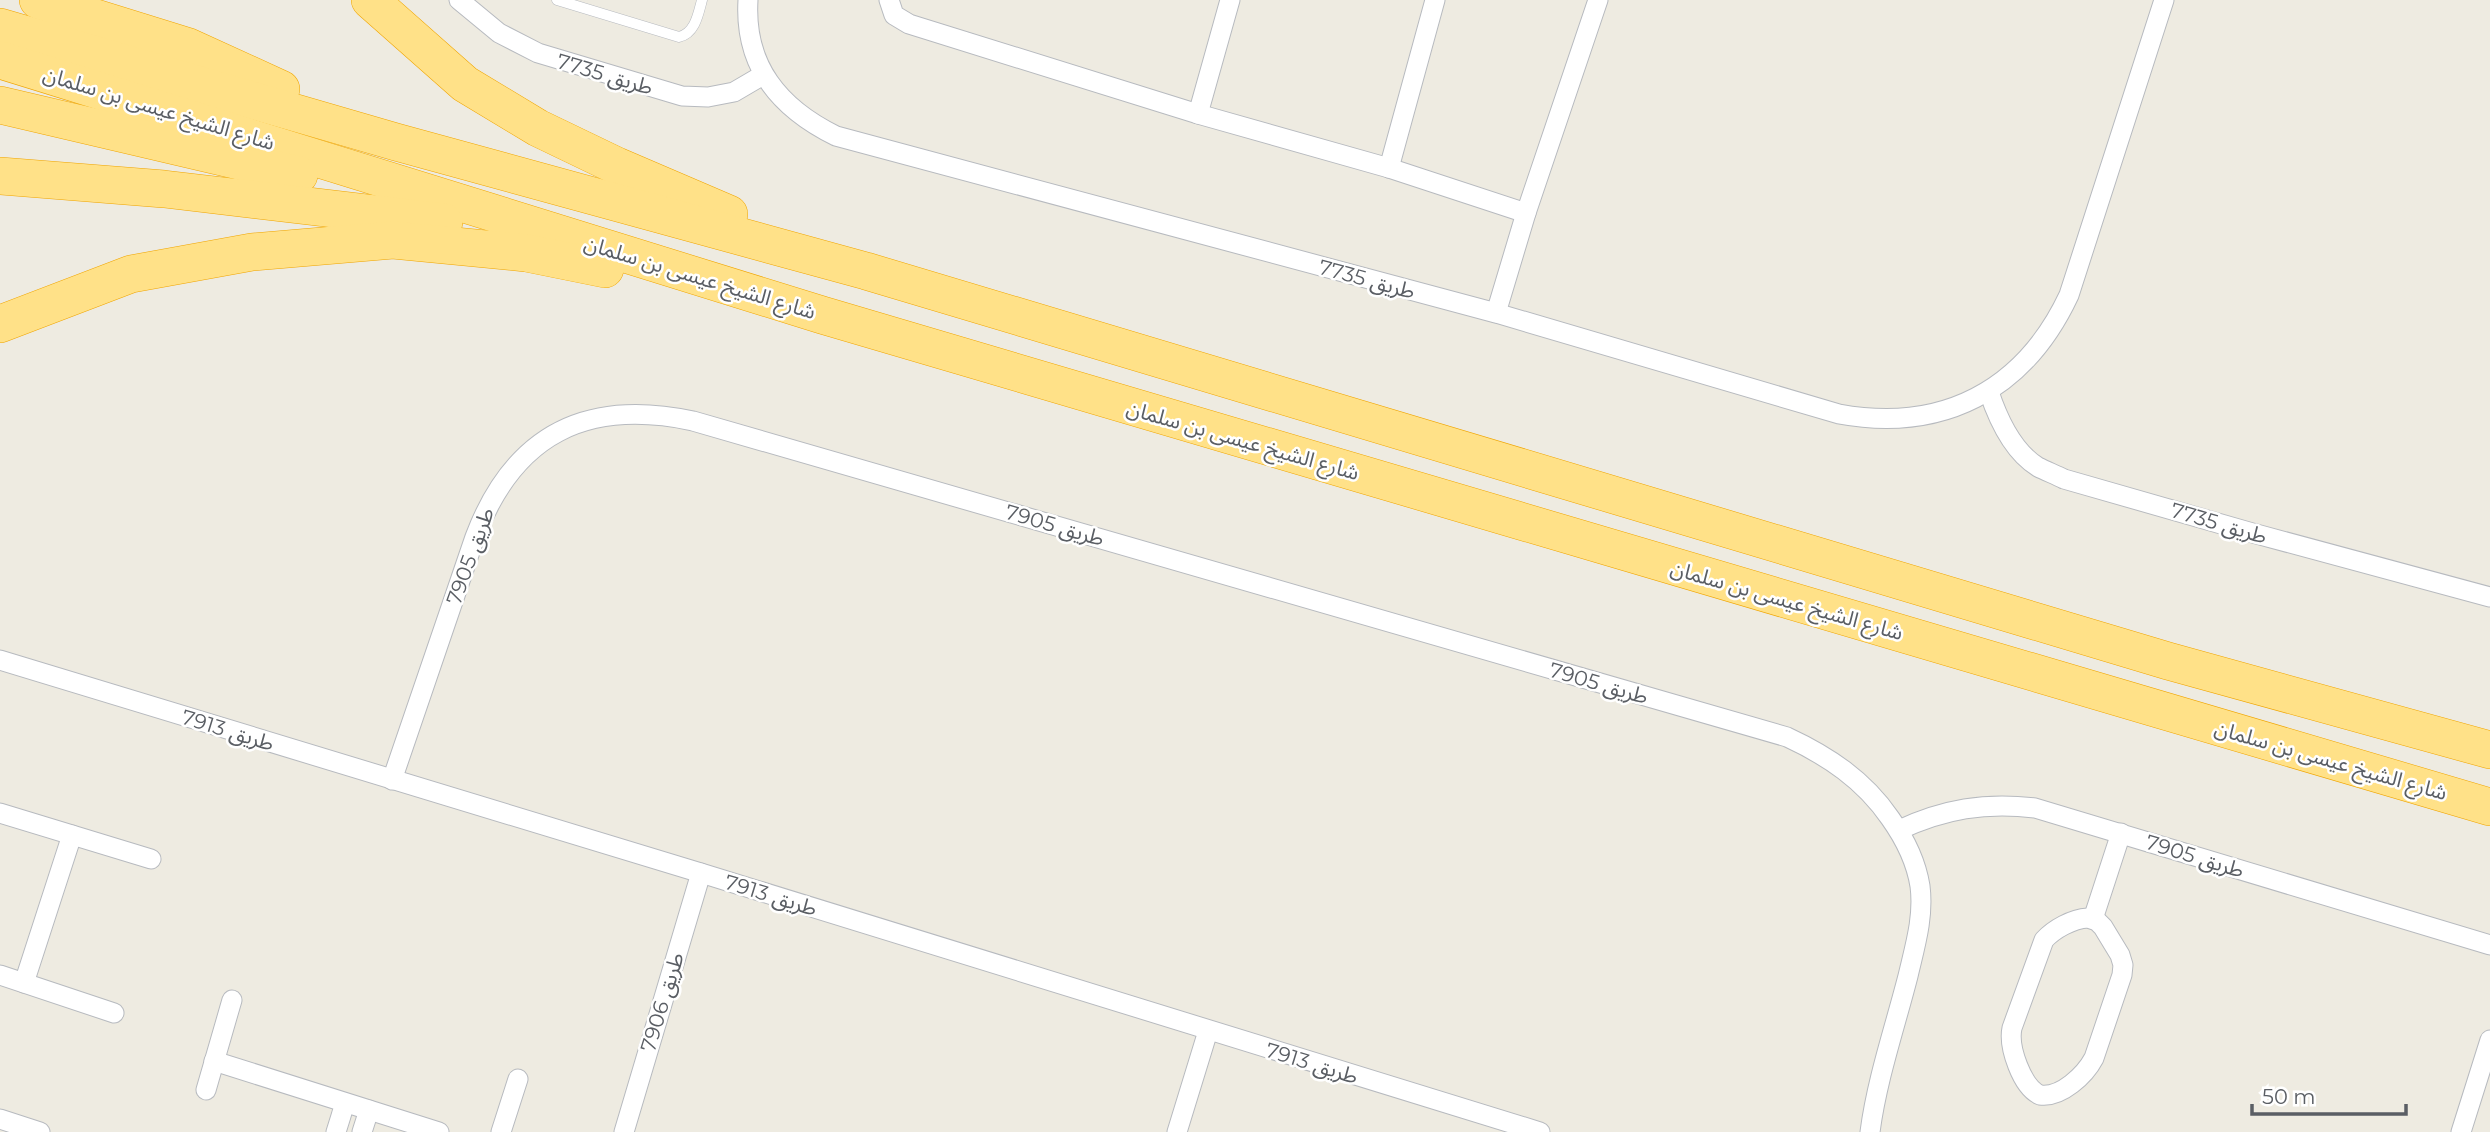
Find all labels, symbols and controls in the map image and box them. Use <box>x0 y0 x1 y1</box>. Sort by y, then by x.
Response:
street label: طريق 7735 <box>554 48 656 101</box>
street label: شارع الشيخ عيسى بن سلمان <box>39 61 278 158</box>
street label: شارع الشيخ عيسى بن سلمان <box>580 230 819 327</box>
street label: طريق 7735 <box>1316 254 1418 305</box>
street label: شارع الشيخ عيسى بن سلمان <box>1123 395 1362 488</box>
street label: طريق 7735 <box>2168 497 2270 550</box>
street label: طريق 7905 <box>1002 499 1107 552</box>
street label: طريق 7905 <box>441 504 500 608</box>
street label: شارع الشيخ عيسى بن سلمان <box>1667 555 1906 648</box>
street label: طريق 7905 <box>1546 657 1651 710</box>
street label: طريق 7913 <box>179 704 277 757</box>
street label: شارع الشيخ عيسى بن سلمان <box>2211 715 2450 808</box>
street label: طريق 7905 <box>2142 829 2247 884</box>
street label: طريق 7913 <box>722 869 820 922</box>
street label: طريق 7906 <box>635 949 690 1055</box>
street label: طريق 7913 <box>1263 1037 1361 1090</box>
scale bar <box>2252 1072 2406 1116</box>
text: 50 m <box>2262 1084 2316 1109</box>

